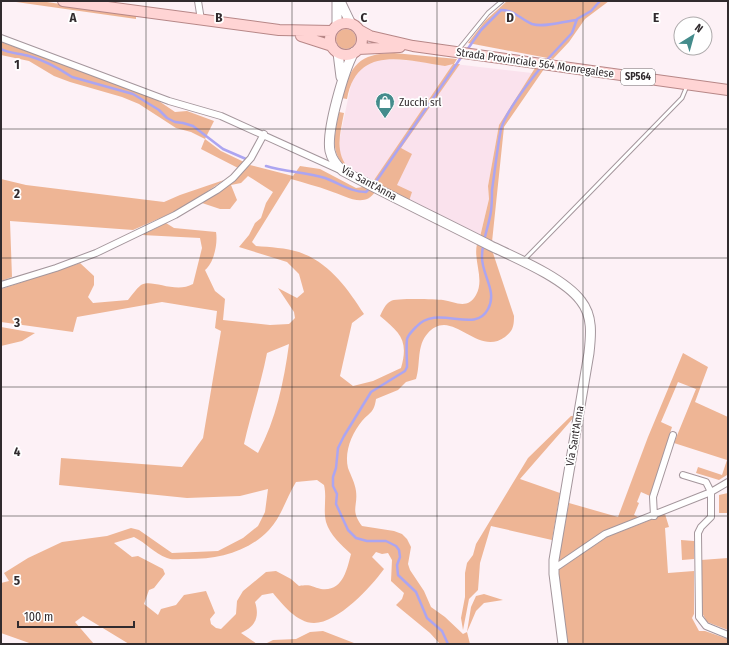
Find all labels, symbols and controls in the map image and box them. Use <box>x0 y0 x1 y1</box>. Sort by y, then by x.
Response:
text: A <box>68 10 77 25</box>
text: B <box>215 10 223 25</box>
text: C <box>361 10 368 25</box>
text: D <box>506 10 514 25</box>
text: E <box>653 10 659 25</box>
north arrow <box>673 16 713 56</box>
text: N <box>692 21 705 36</box>
street label: Strada Provinciale 564 Monregalese <box>455 45 615 81</box>
text: 1 <box>14 57 20 72</box>
road number: SP564 <box>621 69 655 85</box>
shop icon: Zucchi srl <box>374 91 396 119</box>
place label: Zucchi srl <box>399 96 442 109</box>
street label: Via Sant'Anna <box>339 163 399 203</box>
text: 2 <box>13 186 20 201</box>
text: 3 <box>13 315 20 330</box>
street label: Via Sant'Anna <box>563 405 587 467</box>
text: 4 <box>14 444 21 459</box>
text: 5 <box>14 573 20 588</box>
scale bar <box>18 603 134 629</box>
text: 100 m <box>24 610 53 624</box>

